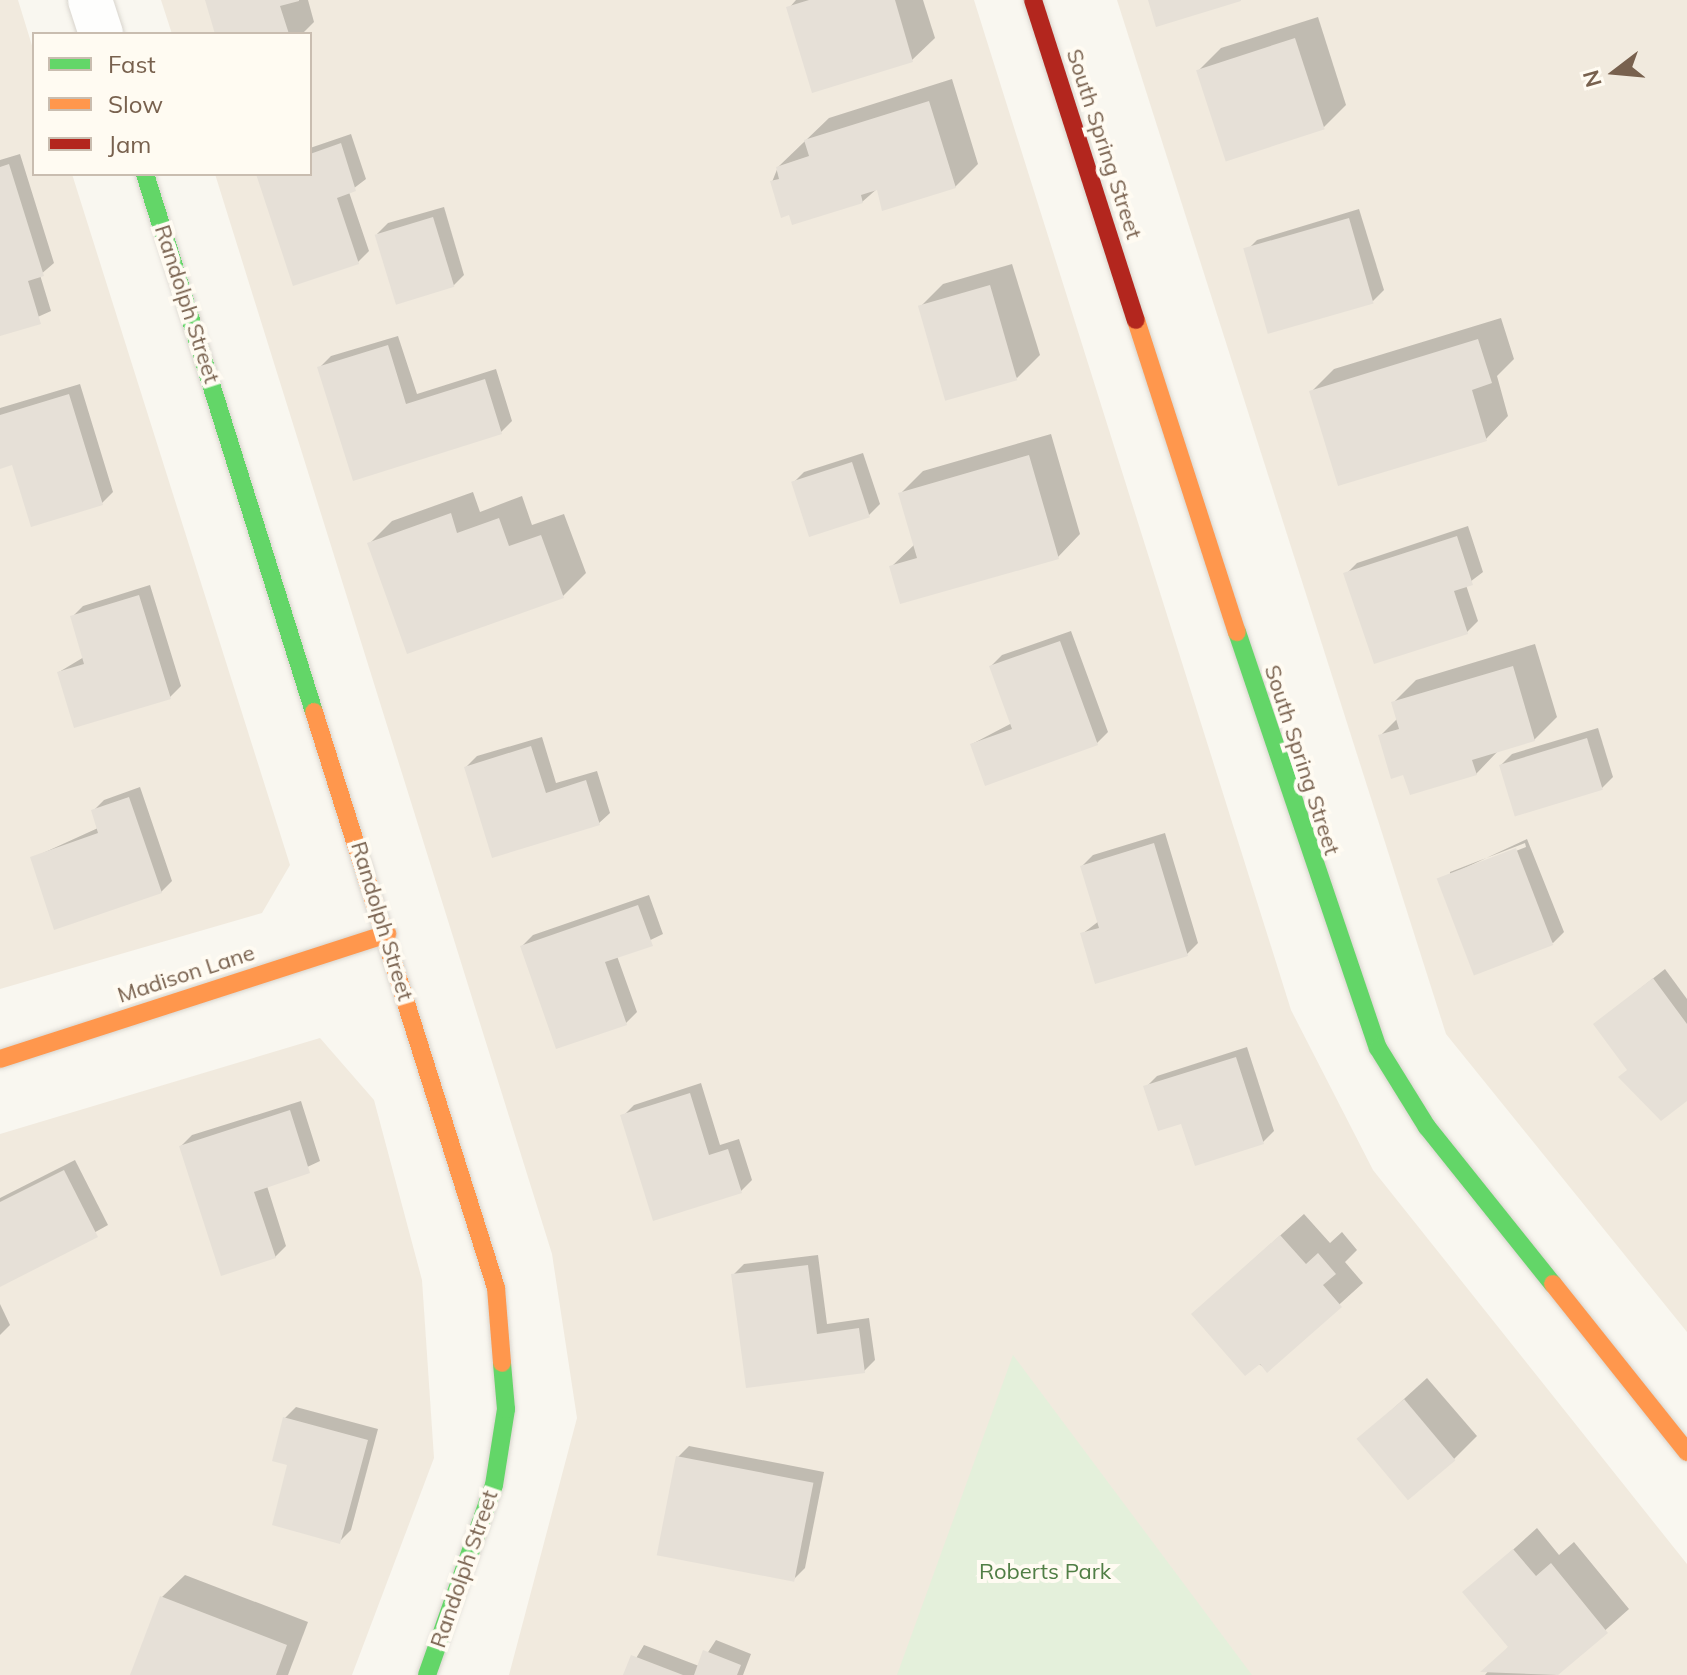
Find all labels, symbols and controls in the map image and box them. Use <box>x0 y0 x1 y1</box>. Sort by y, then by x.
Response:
legend <box>32 32 312 176</box>
north arrow <box>1575 32 1655 112</box>
street label: South Spring Street <box>1061 46 1147 242</box>
text: Fast <box>108 49 156 79</box>
text: N <box>1576 67 1608 90</box>
text: Slow <box>108 89 163 119</box>
text: Jam <box>108 129 151 159</box>
street label: Randolph Street <box>149 221 225 387</box>
street label: South Spring Street <box>1259 662 1345 858</box>
street label: Randolph Street <box>345 838 419 1004</box>
street label: Madison Lane <box>114 939 258 1009</box>
street label: Randolph Street <box>425 1487 503 1651</box>
park label: Roberts Park <box>979 1559 1111 1585</box>

